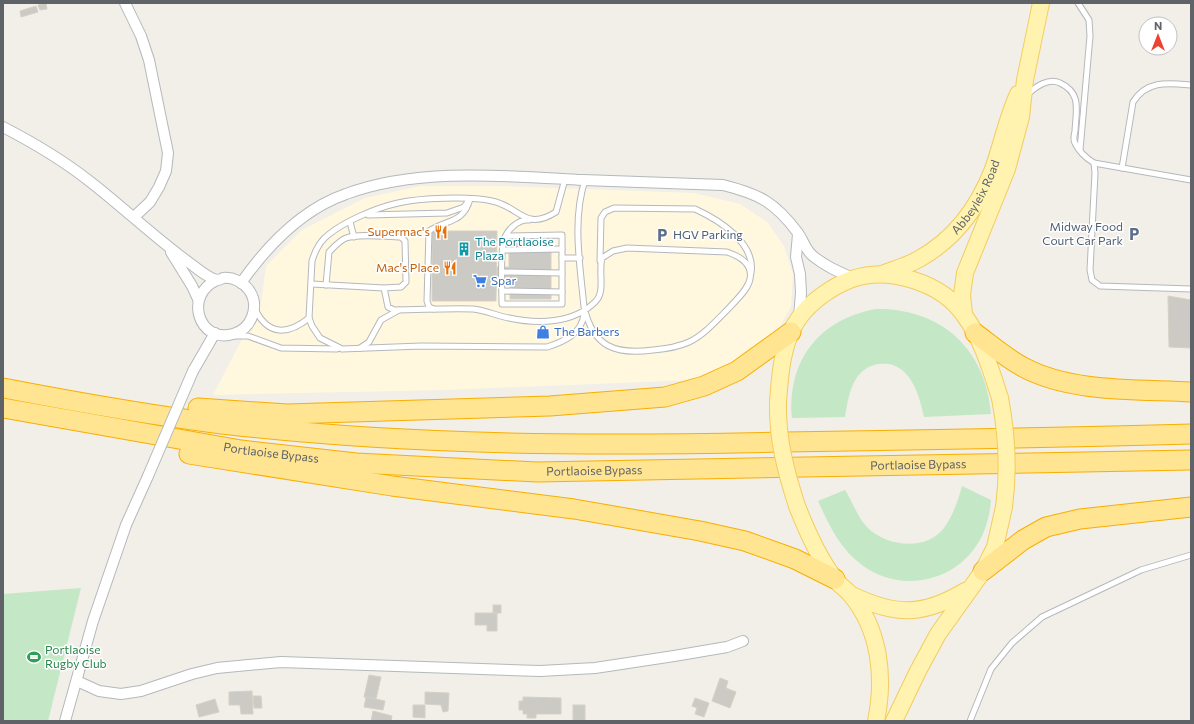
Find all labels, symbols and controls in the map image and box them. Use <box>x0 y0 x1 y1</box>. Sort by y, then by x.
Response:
north arrow <box>1138 16 1178 56</box>
text: N <box>1154 19 1162 32</box>
street label: Abbeyleix Road <box>948 158 1002 237</box>
place label: Midway Food Court Car Park <box>1042 219 1123 247</box>
place label: Supermac's <box>367 224 430 238</box>
restaurant icon: Supermac's <box>433 224 449 240</box>
parking icon: Midway Food Court Car Park <box>1126 226 1142 242</box>
parking icon: HGV Parking <box>654 227 670 243</box>
place label: HGV Parking <box>673 227 743 241</box>
place label: The Portlaoise Plaza <box>475 234 554 262</box>
building icon: The Portlaoise Plaza <box>456 241 472 257</box>
place label: Mac's Place <box>376 260 439 274</box>
restaurant icon: Mac's Place <box>442 260 458 276</box>
supermarket icon: Spar <box>472 273 488 289</box>
place label: Spar <box>491 273 516 287</box>
shop icon: The Barbers <box>535 324 551 340</box>
place label: The Barbers <box>554 324 620 338</box>
street label: Portlaoise Bypass <box>222 439 320 465</box>
street label: Portlaoise Bypass <box>870 456 966 472</box>
street label: Portlaoise Bypass <box>546 462 643 478</box>
place label: Portlaoise Rugby Club <box>45 642 107 670</box>
sports icon: Portlaoise Rugby Club <box>26 649 42 665</box>

